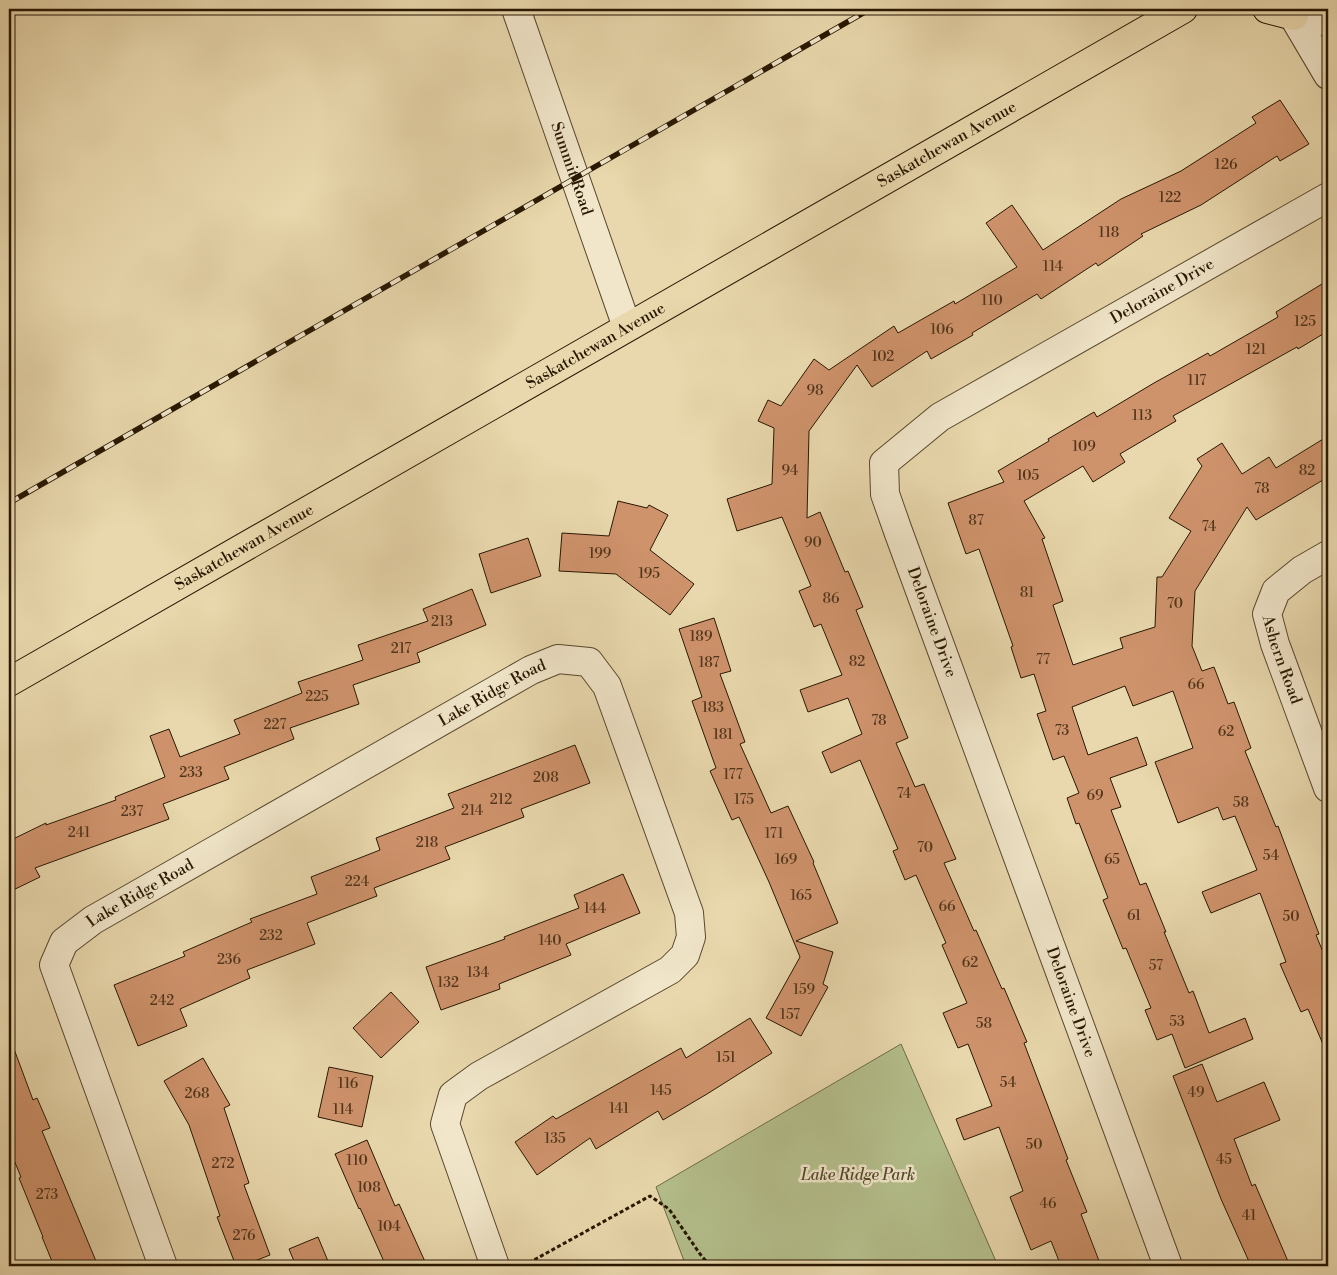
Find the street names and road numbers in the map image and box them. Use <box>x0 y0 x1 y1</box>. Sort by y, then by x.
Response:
street label: Saskatchewan Avenue <box>874 97 1020 192</box>
street label: Summit Road <box>546 119 597 218</box>
street label: Deloraine Drive <box>1107 254 1218 328</box>
street label: Saskatchewan Avenue <box>522 298 669 394</box>
street label: Saskatchewan Avenue <box>171 499 317 595</box>
street label: Deloraine Drive <box>903 564 961 680</box>
street label: Ashern Road <box>1257 612 1306 707</box>
street label: Lake Ridge Road <box>435 655 549 731</box>
street label: Lake Ridge Road <box>82 855 197 931</box>
street label: Deloraine Drive <box>1042 944 1100 1060</box>

